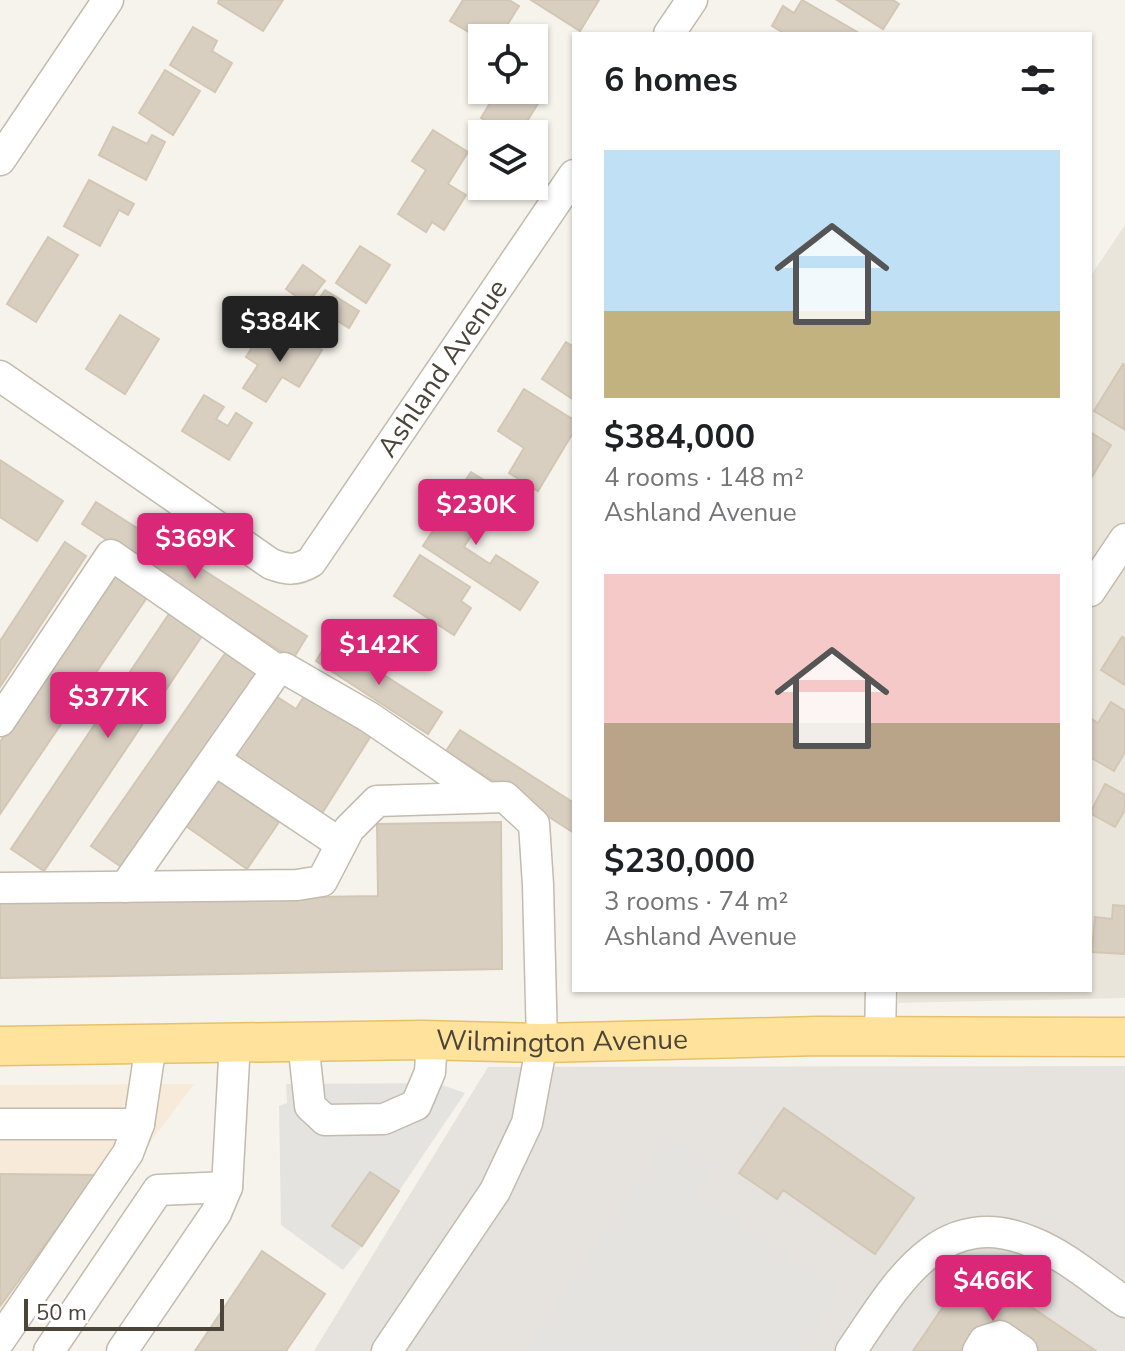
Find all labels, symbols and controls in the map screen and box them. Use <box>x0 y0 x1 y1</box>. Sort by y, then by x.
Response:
map controls <box>468 24 548 200</box>
button: locate <box>468 24 548 104</box>
text: 6 homes <box>604 57 738 103</box>
icon: filters <box>1016 58 1060 102</box>
button: layers <box>468 120 548 200</box>
icon: home <box>760 202 904 346</box>
street label: Ashland Avenue <box>369 272 517 465</box>
pin: $384K <box>224 296 336 364</box>
text: $384K <box>240 304 320 339</box>
text: $384,000 <box>604 414 755 460</box>
text: 4 rooms · 148 m² <box>604 460 804 495</box>
pin: $230K <box>420 479 532 547</box>
text: $230K <box>436 487 516 522</box>
text: Ashland Avenue <box>604 495 797 530</box>
pin: $369K <box>139 513 251 581</box>
text: $369K <box>155 521 235 556</box>
pin: $142K <box>323 619 435 687</box>
icon: home <box>760 626 904 770</box>
text: $142K <box>339 627 419 662</box>
pin: $377K <box>52 672 164 740</box>
text: $377K <box>68 680 148 715</box>
text: $230,000 <box>604 838 755 884</box>
text: 3 rooms · 74 m² <box>604 884 788 919</box>
text: Ashland Avenue <box>604 919 797 954</box>
street label: Wilmington Avenue <box>435 1020 688 1062</box>
pin: $466K <box>937 1255 1049 1323</box>
text: $466K <box>953 1263 1033 1298</box>
scale bar <box>24 1295 224 1331</box>
text: 50 m <box>36 1298 87 1328</box>

